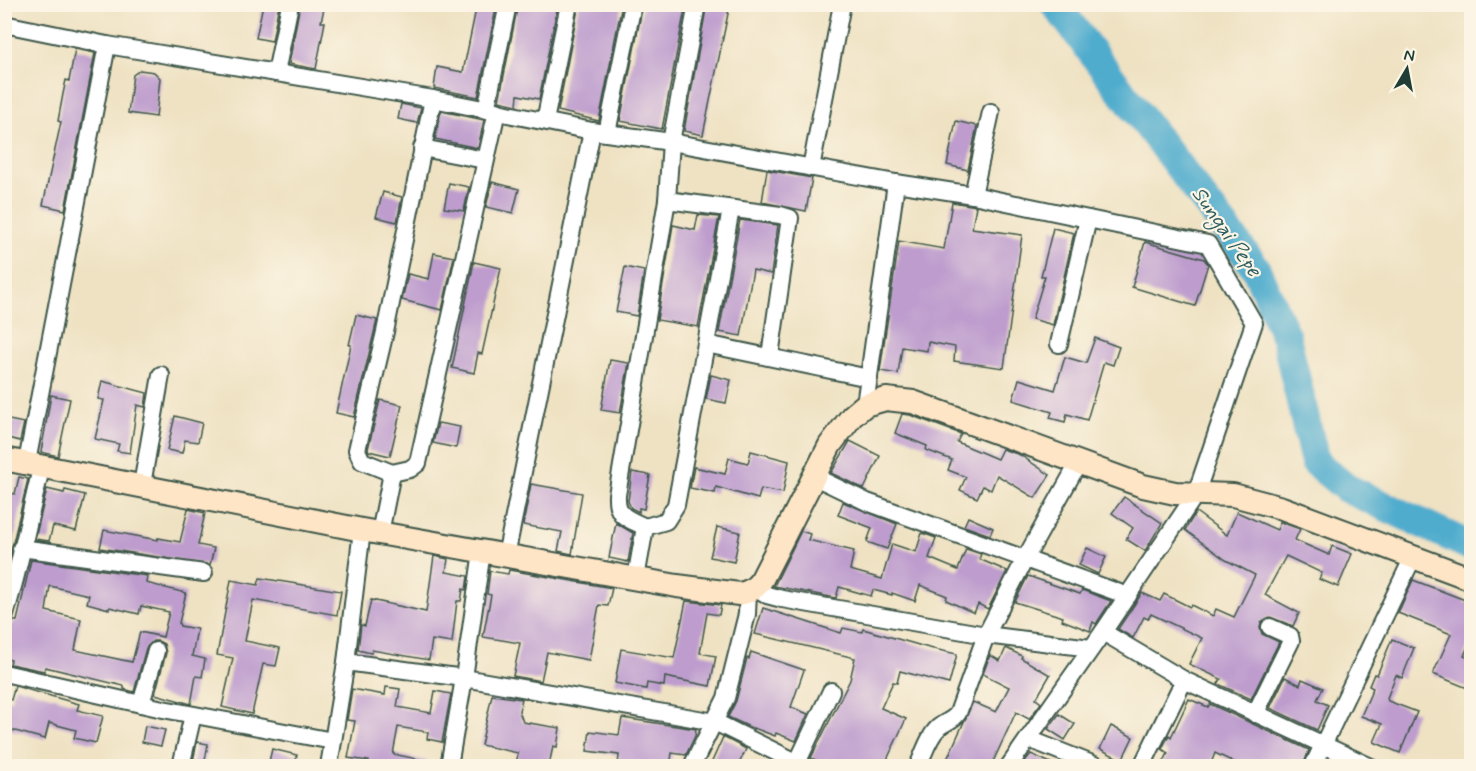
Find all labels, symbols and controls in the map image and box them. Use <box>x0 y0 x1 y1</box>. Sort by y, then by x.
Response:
north arrow <box>1377 39 1437 99</box>
text: N <box>1402 44 1416 67</box>
water label: Sungai Pepe <box>1183 181 1268 285</box>

